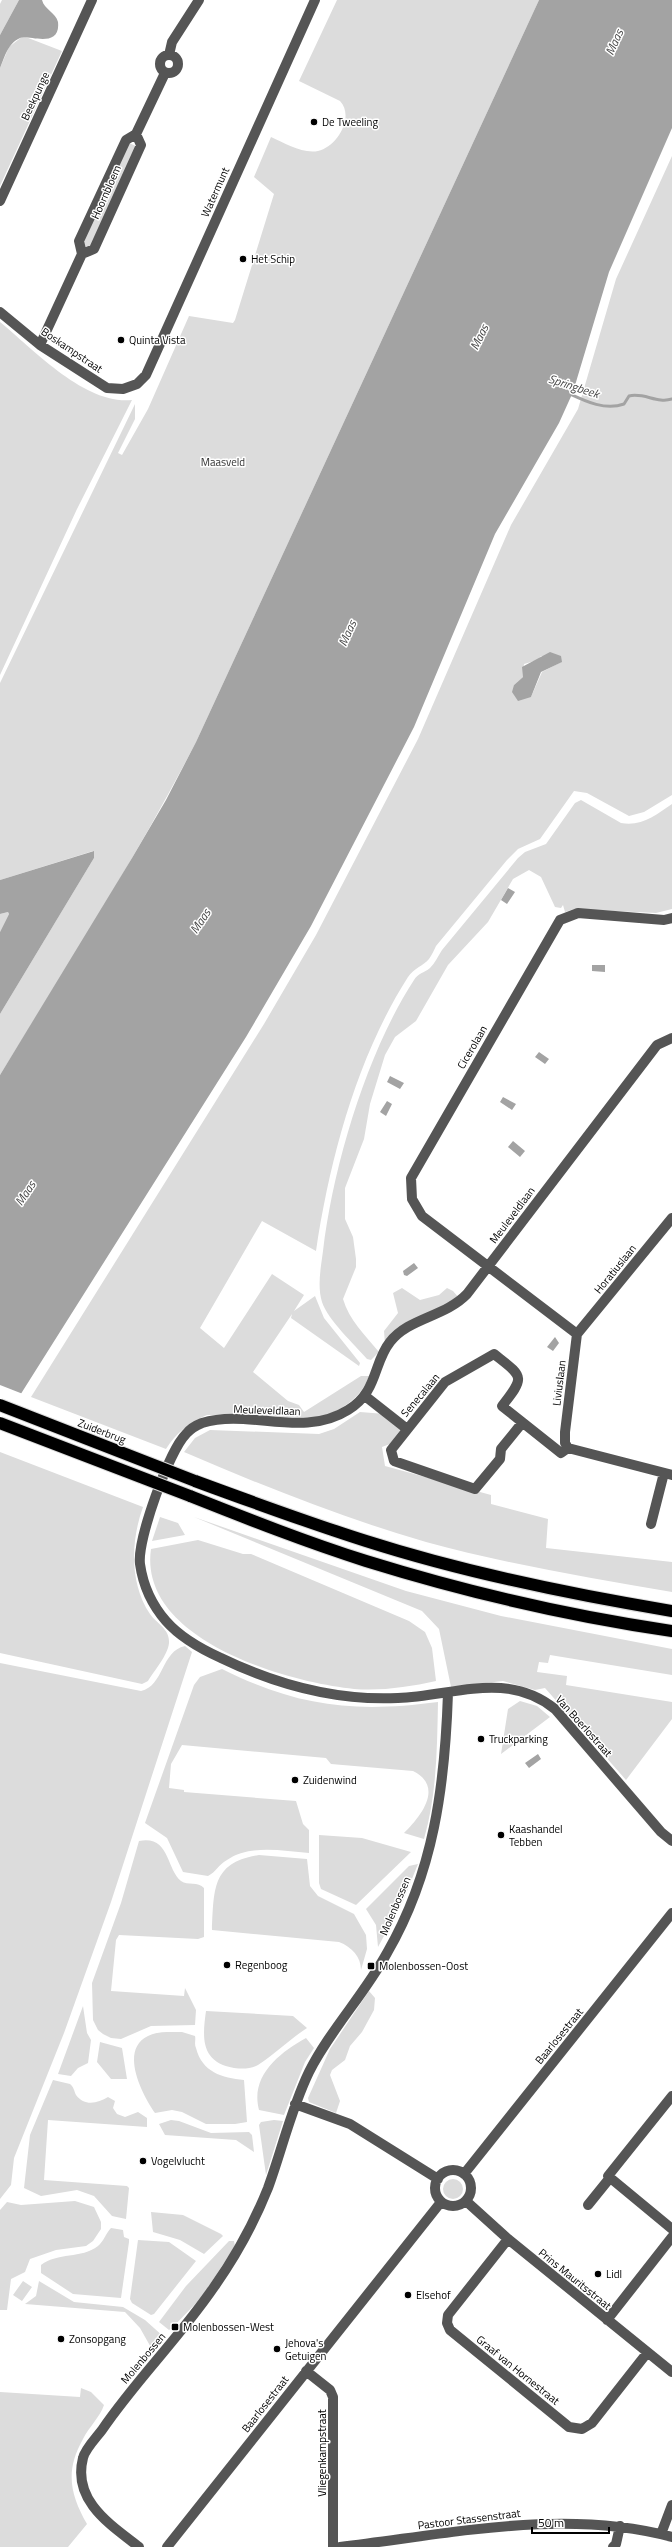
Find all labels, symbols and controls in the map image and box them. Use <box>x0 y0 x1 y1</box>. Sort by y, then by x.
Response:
water label: Maas <box>600 25 628 58</box>
street label: Beekpunge <box>17 69 53 123</box>
place label: De Tweeling <box>322 114 378 130</box>
marker: De Tweeling <box>309 117 319 127</box>
street label: Hoornbloem <box>87 162 125 222</box>
street label: Watermunt <box>197 164 233 220</box>
place label: Het Schip <box>251 251 295 267</box>
marker: Het Schip <box>238 254 248 264</box>
water label: Maas <box>465 320 494 353</box>
street label: Boskampstraat <box>38 323 106 377</box>
place label: Quinta Vista <box>129 332 186 348</box>
marker: Quinta Vista <box>116 335 126 345</box>
water label: Springbeek <box>546 369 603 404</box>
park label: Maasveld <box>201 454 245 470</box>
water label: Maas <box>333 616 361 649</box>
water label: Maas <box>185 904 216 937</box>
street label: Cicerolaan <box>453 1022 491 1072</box>
water label: Maas <box>10 1176 41 1209</box>
street label: Meuleveldlaan <box>485 1183 539 1247</box>
street label: Horatiuslaan <box>590 1241 640 1297</box>
street label: Liviuslaan <box>548 1359 570 1407</box>
street label: Senecalaan <box>397 1370 443 1420</box>
street label: Meuleveldlaan <box>233 1401 301 1419</box>
street label: Zuiderbrug <box>76 1415 129 1448</box>
street label: Van Boerlostraat <box>552 1692 616 1760</box>
place label: Truckparking <box>489 1731 548 1747</box>
marker: Truckparking <box>476 1734 486 1744</box>
place label: Zuidenwind <box>303 1772 357 1788</box>
marker: Zuidenwind <box>290 1775 300 1785</box>
place label: Kaashandel Tebben <box>509 1821 563 1850</box>
marker: Kaashandel Tebben <box>496 1830 506 1840</box>
street label: Molenbossen <box>375 1874 415 1938</box>
place label: Regenboog <box>235 1957 288 1973</box>
place label: Molenbossen-Oost <box>379 1958 468 1974</box>
marker: Regenboog <box>222 1960 232 1970</box>
marker: Molenbossen-Oost <box>366 1961 376 1971</box>
street label: Baarlosestraat <box>531 2004 587 2068</box>
place label: Vogelvlucht <box>151 2153 205 2169</box>
marker: Vogelvlucht <box>138 2156 148 2166</box>
street label: Prins Mauritsstraat <box>535 2245 615 2314</box>
place label: Lidl <box>606 2266 622 2282</box>
marker: Lidl <box>593 2269 603 2279</box>
place label: Elsehof <box>416 2287 451 2303</box>
marker: Elsehof <box>403 2290 413 2300</box>
place label: Molenbossen-West <box>183 2319 274 2335</box>
marker: Molenbossen-West <box>170 2322 180 2332</box>
street label: Molenbossen <box>117 2329 169 2387</box>
place label: Zonsopgang <box>69 2331 126 2347</box>
street label: Graaf van Hornestraat <box>473 2331 563 2409</box>
marker: Zonsopgang <box>56 2334 66 2344</box>
place label: Jehova's Getuigen <box>285 2335 327 2364</box>
marker: Jehova's Getuigen <box>272 2344 282 2354</box>
street label: Baarlosestraat <box>238 2372 292 2436</box>
street label: Vliegenkampstraat <box>314 2409 330 2497</box>
street label: Pastoor Stassenstraat <box>417 2505 521 2533</box>
scale bar <box>532 2509 609 2535</box>
text: 50 m <box>538 2513 564 2532</box>

